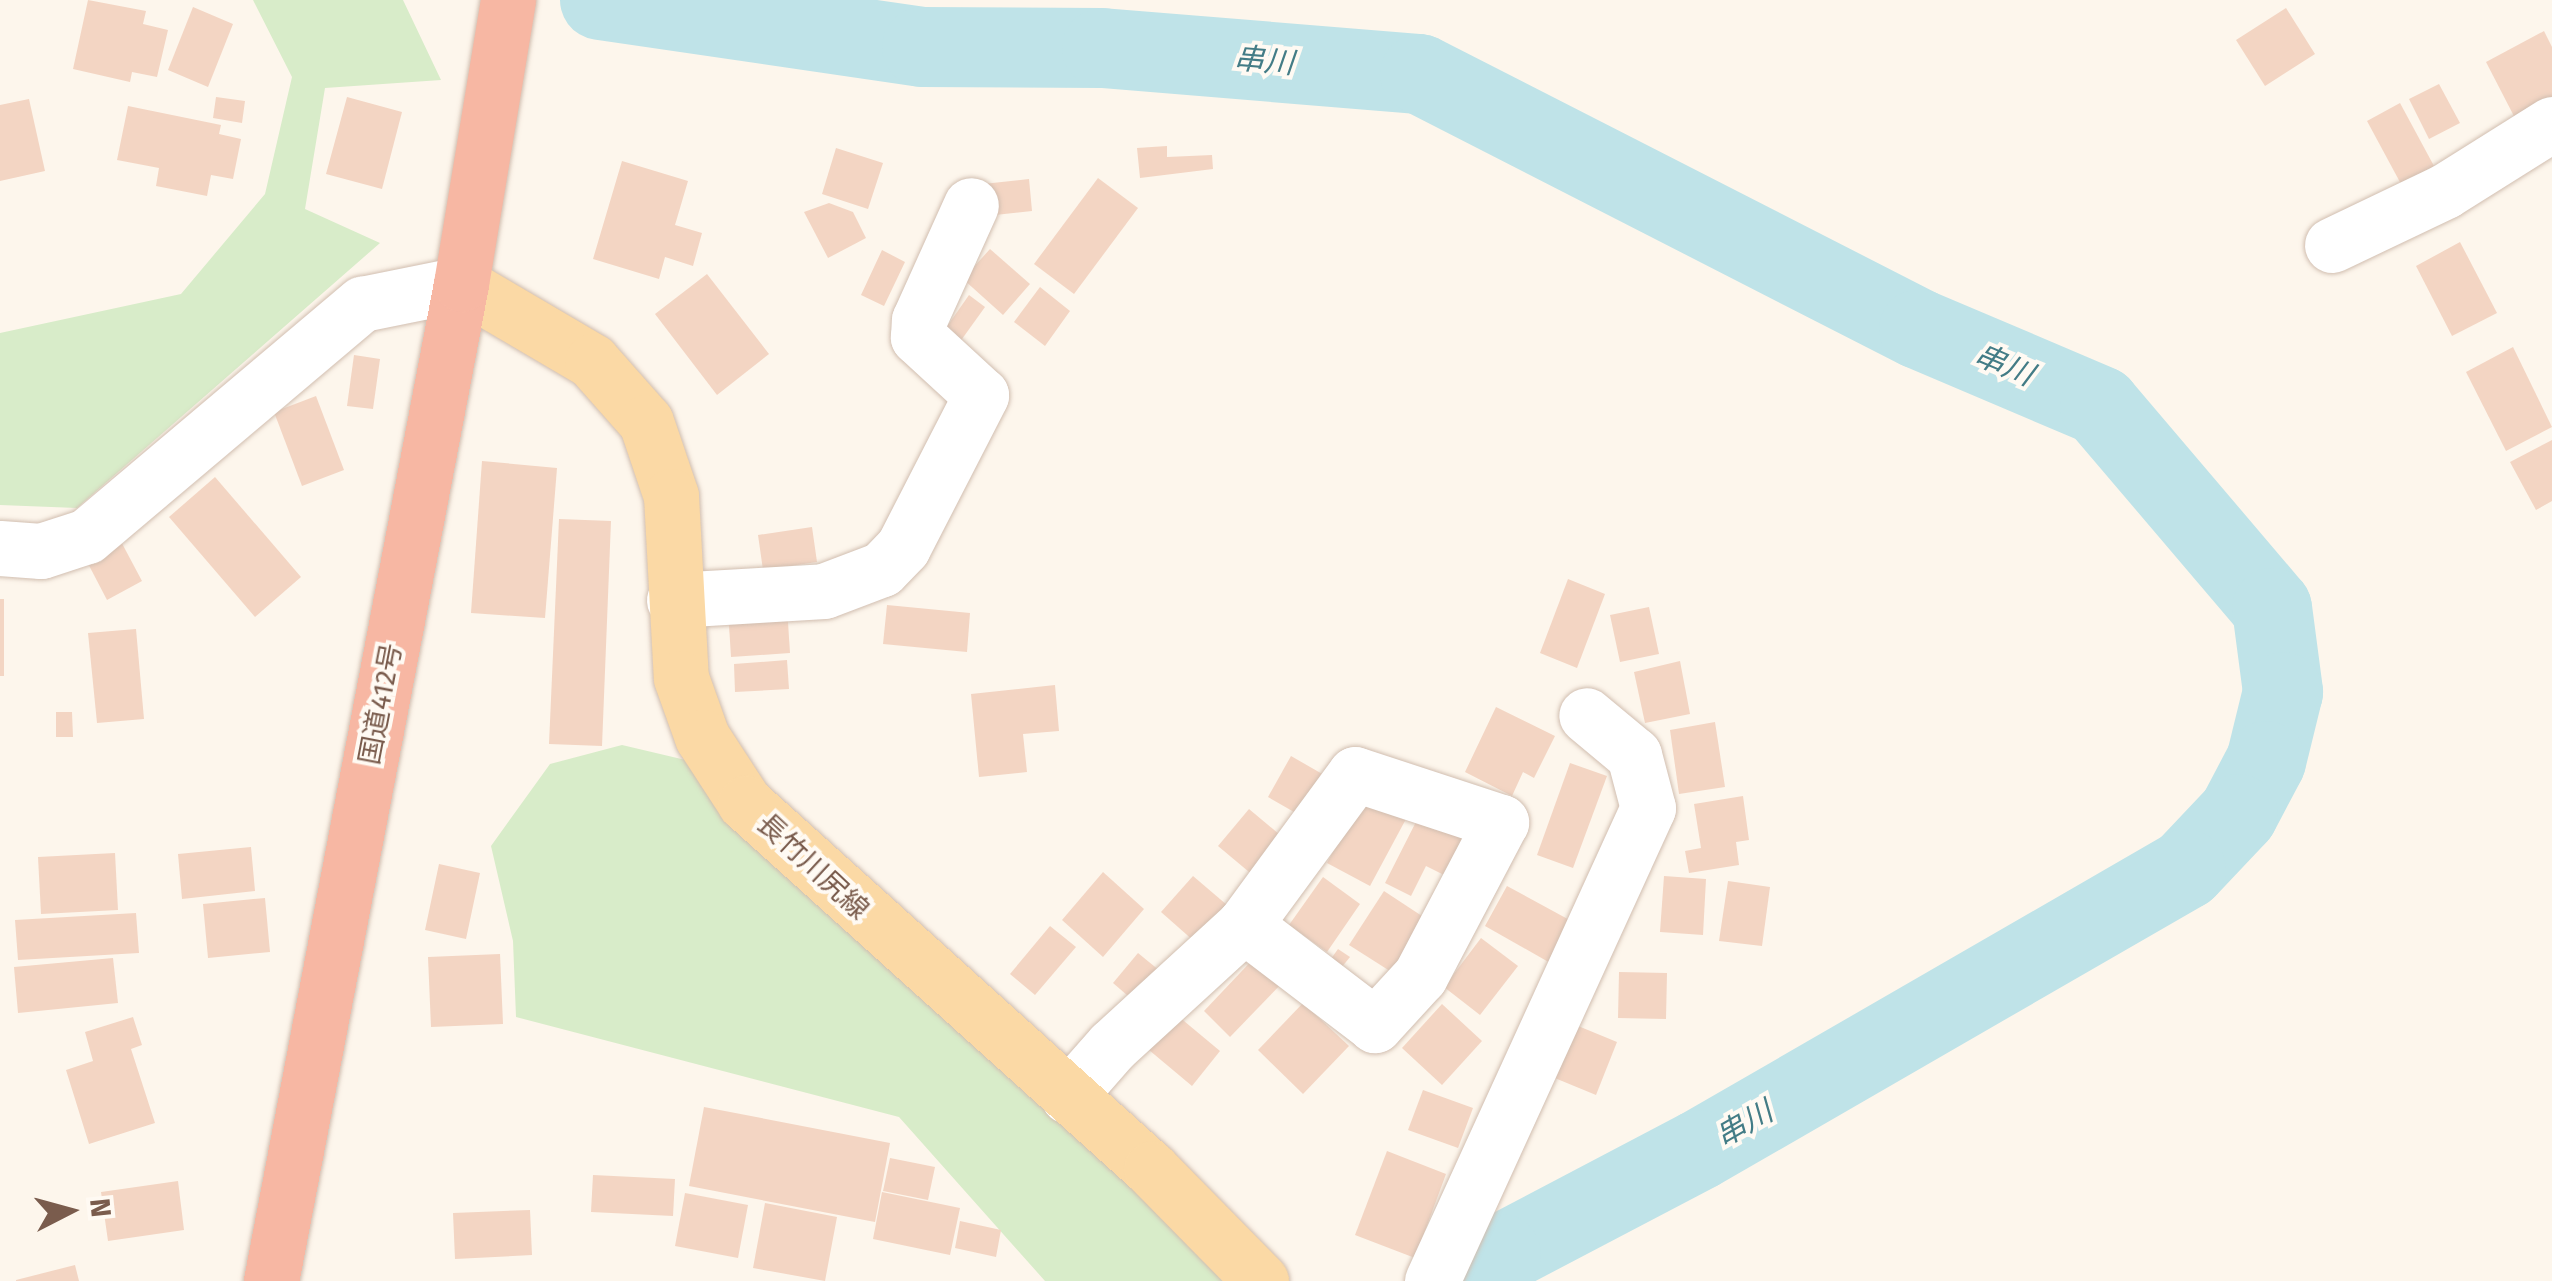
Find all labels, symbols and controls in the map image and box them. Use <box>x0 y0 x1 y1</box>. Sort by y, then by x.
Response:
water label: 串川 <box>1233 40 1295 82</box>
water label: 串川 <box>1969 337 2039 393</box>
street label: 国道412号 <box>353 640 409 768</box>
street label: 長竹川尻線 <box>750 807 876 927</box>
water label: 串川 <box>1709 1093 1779 1155</box>
north arrow <box>20 1161 120 1261</box>
text: N <box>83 1197 118 1219</box>

